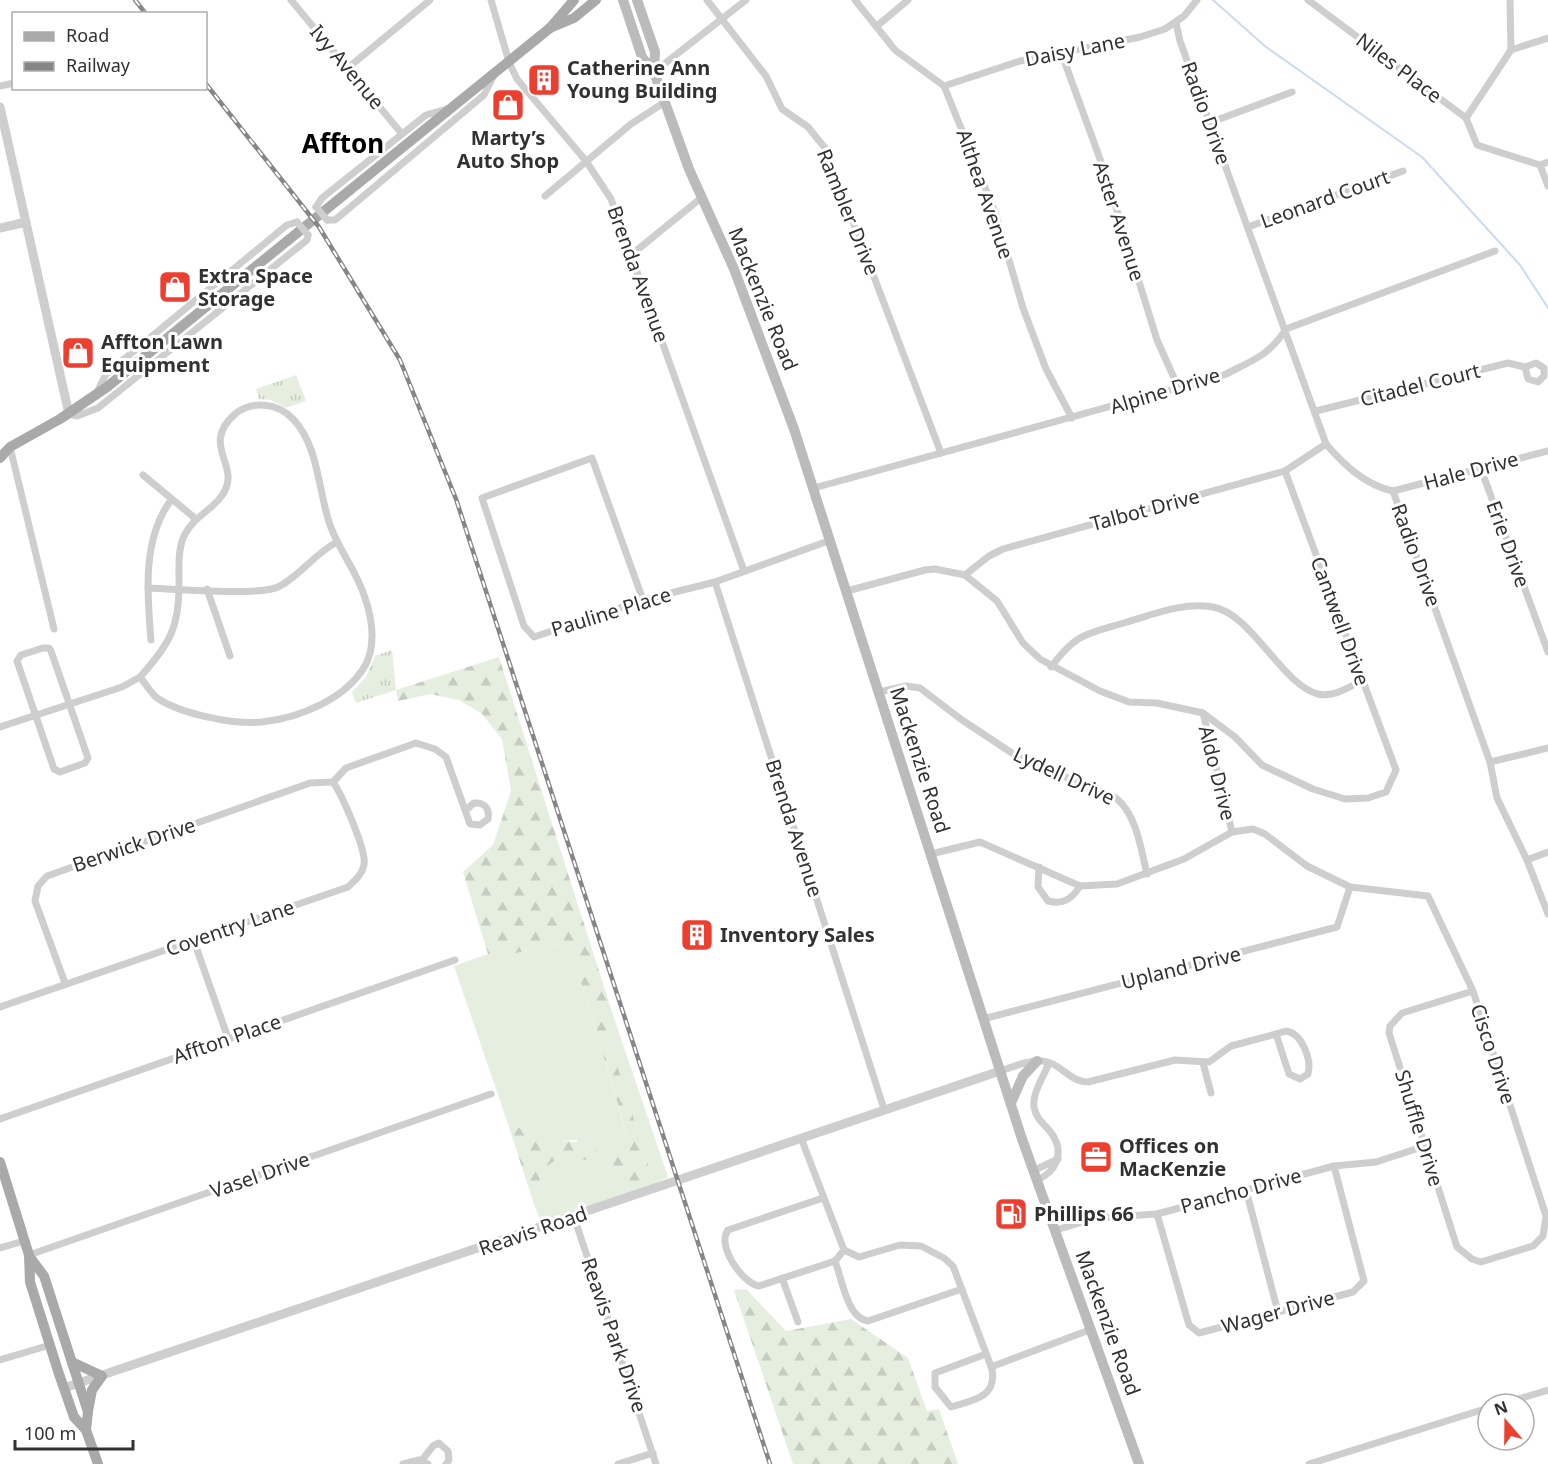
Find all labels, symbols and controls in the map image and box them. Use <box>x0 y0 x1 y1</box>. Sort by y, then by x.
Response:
legend <box>12 12 207 90</box>
street label: Ivy Avenue <box>304 19 391 115</box>
text: Road <box>66 23 109 47</box>
street label: Niles Place <box>1351 26 1448 109</box>
street label: Daisy Lane <box>1023 27 1127 72</box>
text: Railway <box>66 53 131 77</box>
place label: Catherine Ann Young Building <box>567 54 717 104</box>
street label: Radio Drive <box>1175 58 1238 168</box>
building icon: Catherine Ann Young Building <box>526 62 562 98</box>
shop icon: Marty’s Auto Shop <box>490 87 526 123</box>
place label: Marty’s Auto Shop <box>457 124 559 174</box>
district label: Affton <box>302 125 384 161</box>
street label: Althea Avenue <box>951 125 1020 262</box>
street label: Rambler Drive <box>811 145 886 279</box>
street label: Aster Avenue <box>1087 157 1152 284</box>
street label: Leonard Court <box>1257 163 1393 234</box>
street label: Brenda Avenue <box>601 202 676 346</box>
street label: Mackenzie Road <box>722 223 805 375</box>
place label: Extra Space Storage <box>198 262 313 312</box>
shop icon: Extra Space Storage <box>157 269 193 305</box>
place label: Affton Lawn Equipment <box>101 328 223 378</box>
shop icon: Affton Lawn Equipment <box>60 335 96 371</box>
street label: Citadel Court <box>1357 357 1483 412</box>
street label: Alpine Drive <box>1107 361 1223 420</box>
street label: Hale Drive <box>1420 445 1521 496</box>
street label: Talbot Drive <box>1087 482 1203 537</box>
street label: Erie Drive <box>1480 497 1537 591</box>
street label: Radio Drive <box>1385 500 1448 610</box>
street label: Cantwell Drive <box>1305 553 1376 689</box>
street label: Pauline Place <box>548 580 674 643</box>
street label: Mackenzie Road <box>884 683 957 836</box>
street label: Aldo Drive <box>1193 723 1242 823</box>
street label: Lydell Drive <box>1009 740 1119 811</box>
street label: Brenda Avenue <box>759 755 829 900</box>
street label: Berwick Drive <box>69 811 199 878</box>
street label: Coventry Lane <box>162 893 298 962</box>
building icon: Inventory Sales <box>679 917 715 953</box>
place label: Inventory Sales <box>720 921 875 948</box>
street label: Upland Drive <box>1118 940 1244 995</box>
street label: Cisco Drive <box>1465 1000 1522 1107</box>
street label: Affton Place <box>169 1007 285 1070</box>
street label: Shuffle Drive <box>1389 1066 1450 1189</box>
place label: Offices on MacKenzie <box>1119 1132 1226 1182</box>
office icon: Offices on MacKenzie <box>1078 1139 1114 1175</box>
street label: Vasel Drive <box>207 1145 313 1204</box>
street label: Pancho Drive <box>1177 1161 1304 1220</box>
fuel station icon: Phillips 66 <box>993 1196 1029 1232</box>
street label: Reavis Road <box>475 1199 591 1262</box>
place label: Phillips 66 <box>1034 1200 1134 1227</box>
street label: Mackenzie Road <box>1070 1247 1147 1399</box>
street label: Reavis Park Drive <box>575 1254 654 1416</box>
street label: Wager Drive <box>1218 1283 1337 1340</box>
north arrow <box>1476 1392 1536 1452</box>
text: N <box>1491 1395 1511 1420</box>
scale bar <box>15 1413 134 1451</box>
text: 100 m <box>24 1421 76 1445</box>

